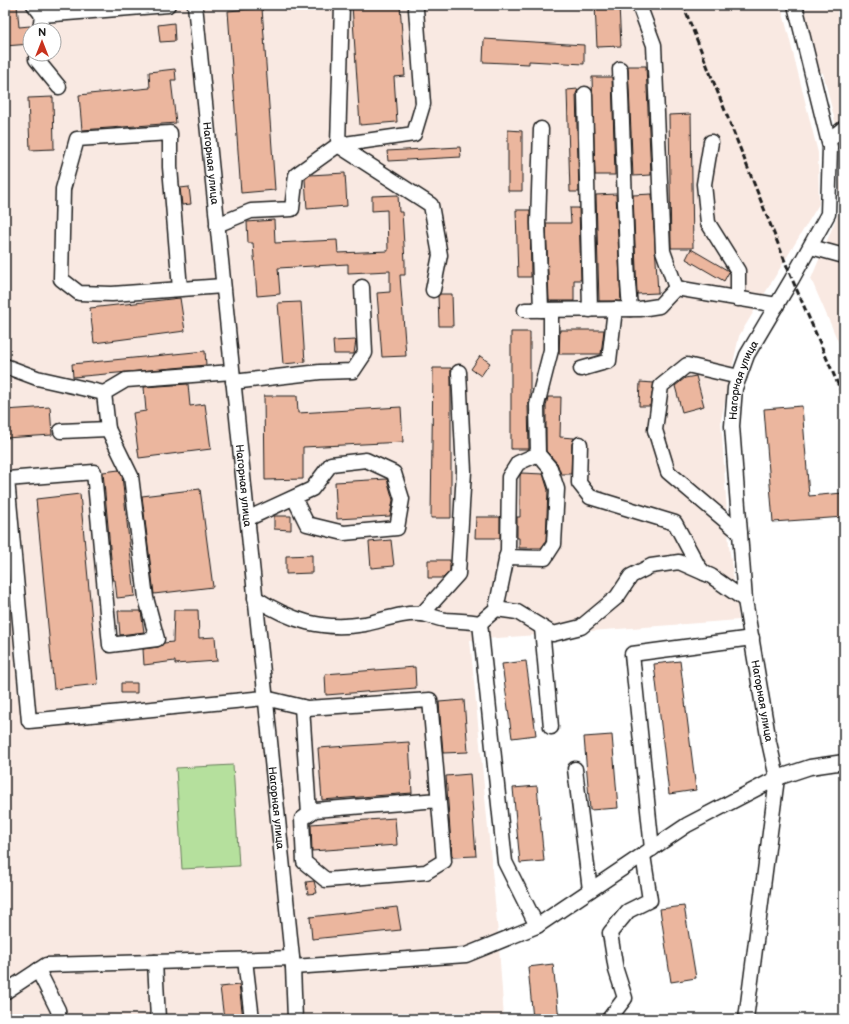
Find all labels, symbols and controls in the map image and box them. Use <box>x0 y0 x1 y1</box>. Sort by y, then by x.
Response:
north arrow <box>22 22 62 62</box>
text: N <box>38 26 46 39</box>
street label: Нагорная улица <box>200 121 222 206</box>
street label: Нагорная улица <box>726 338 761 420</box>
street label: Нагорная улица <box>233 444 255 528</box>
street label: Нагорная улица <box>748 659 776 743</box>
street label: Нагорная улица <box>266 766 288 850</box>

